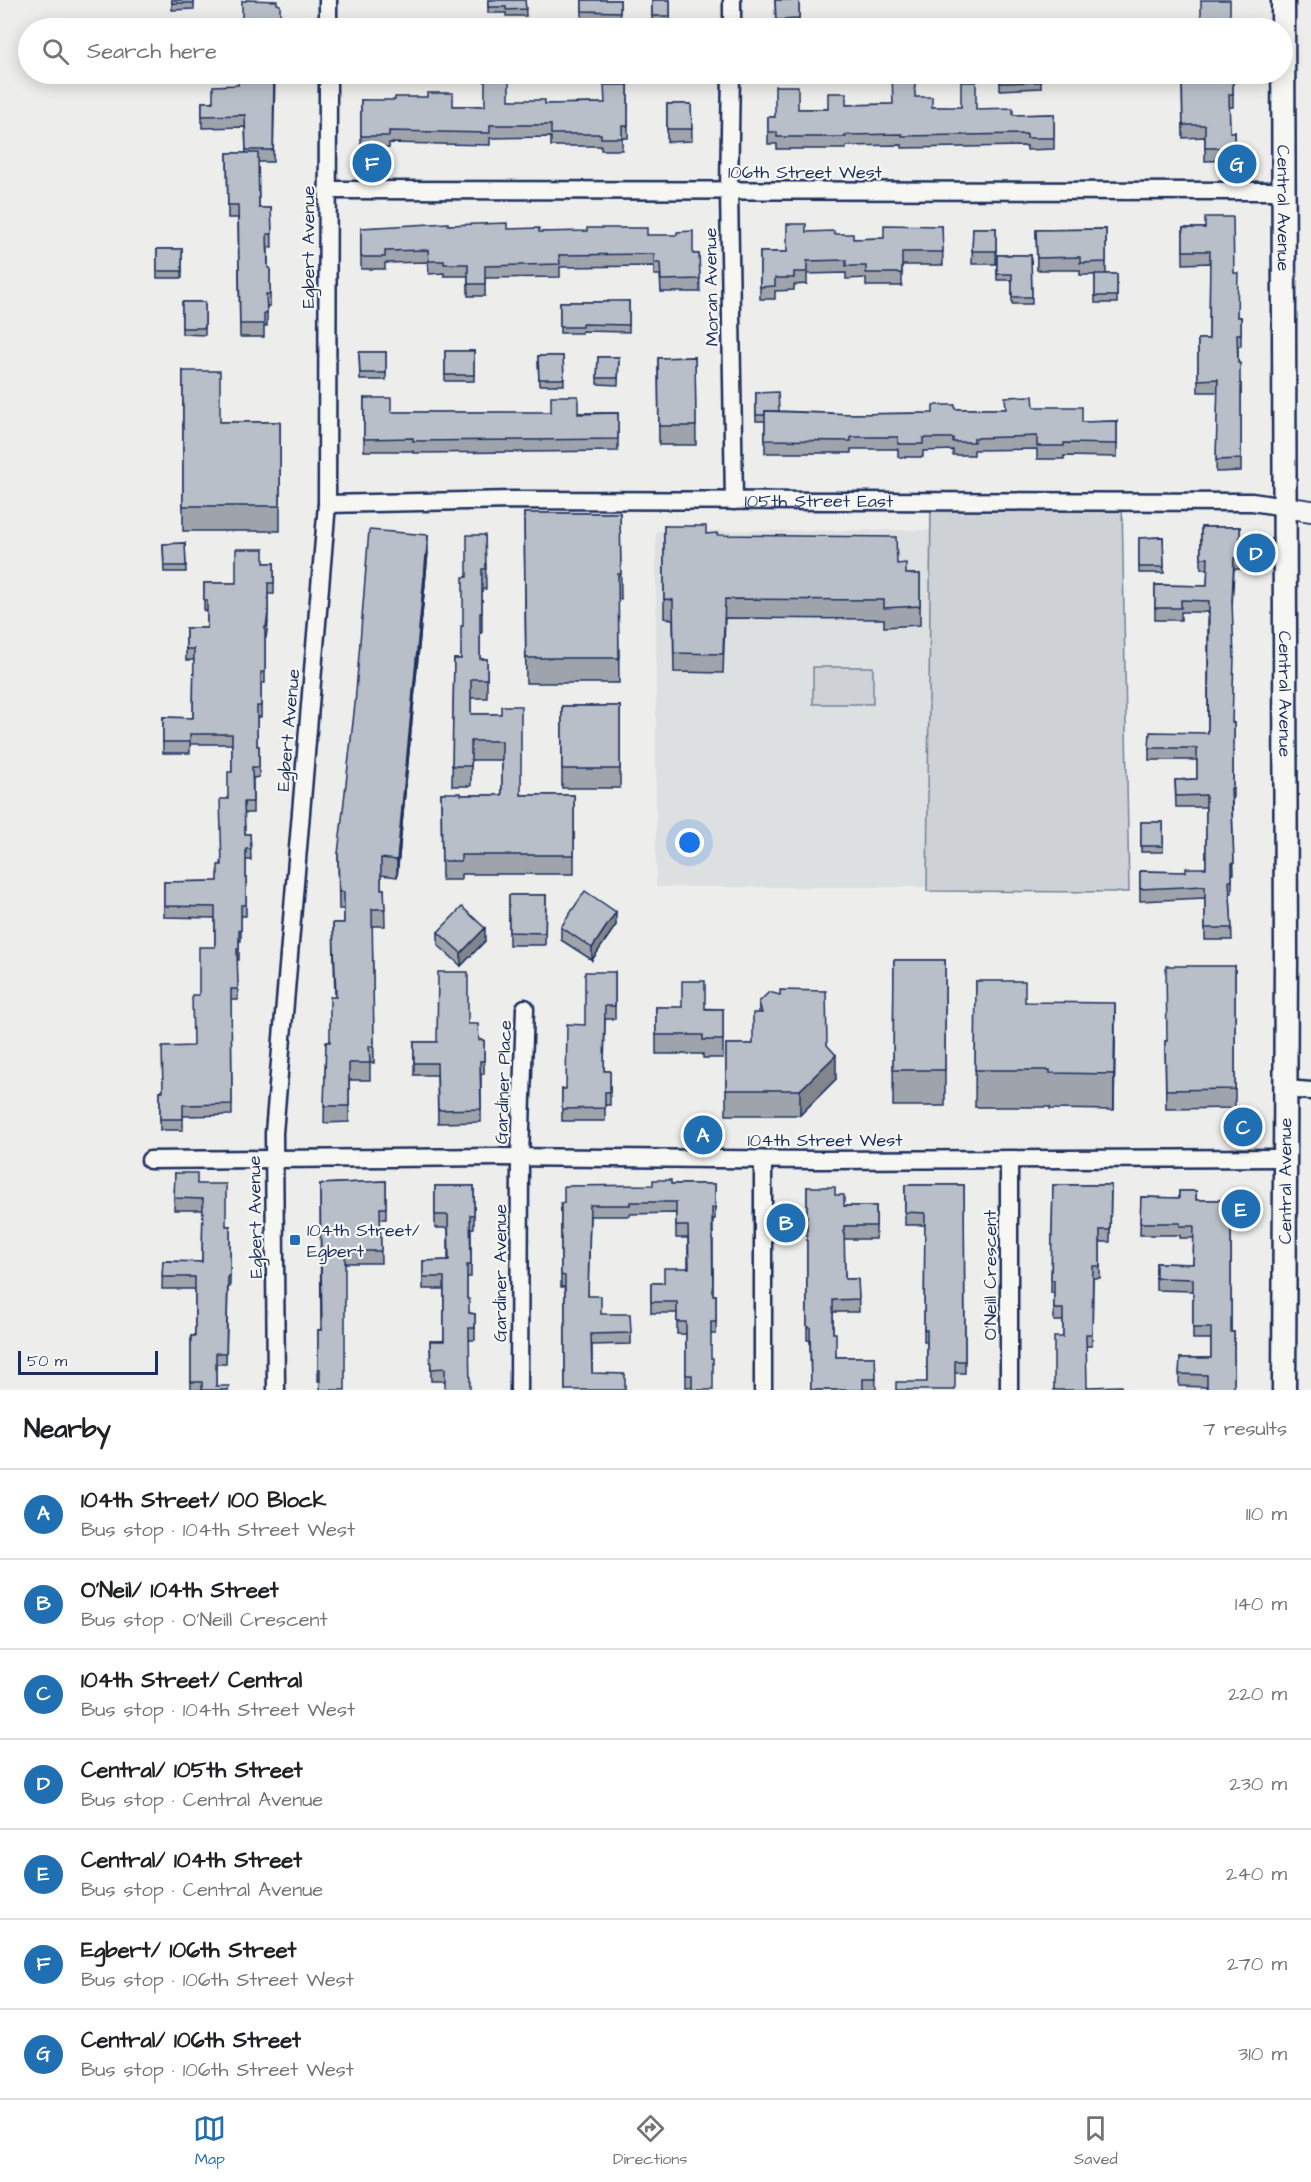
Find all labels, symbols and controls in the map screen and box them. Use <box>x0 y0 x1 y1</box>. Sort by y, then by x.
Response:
search box <box>18 18 1293 84</box>
icon: search <box>39 35 72 68</box>
text: Search here <box>87 36 217 67</box>
pin: F <box>352 140 392 186</box>
pin: G <box>1218 142 1256 186</box>
street label: Central Avenue <box>1270 145 1296 272</box>
street label: 106th Street West <box>728 160 883 185</box>
street label: Egbert Avenue <box>296 185 322 308</box>
street label: Moran Avenue <box>698 227 725 347</box>
street label: 105th Street East <box>745 489 894 514</box>
pin: D <box>1236 530 1276 576</box>
street label: Central Avenue <box>1272 631 1297 758</box>
street label: Egbert Avenue <box>271 668 307 792</box>
your location <box>675 828 704 857</box>
street label: Gardiner Place <box>489 1019 518 1144</box>
pin: C <box>1224 1104 1262 1150</box>
pin: A <box>684 1112 722 1158</box>
street label: Central Avenue <box>1273 1118 1298 1244</box>
street label: 104th Street West <box>747 1128 903 1153</box>
street label: Egbert Avenue <box>242 1155 270 1279</box>
pin: E <box>1222 1186 1260 1232</box>
pin: B <box>766 1200 806 1246</box>
street label: Gardiner Avenue <box>488 1204 513 1342</box>
street label: O'Neill Crescent <box>978 1209 1003 1340</box>
place label: 104th Street/ Egbert <box>307 1218 420 1265</box>
marker: 104th Street/ Egbert <box>288 1233 302 1247</box>
scale bar <box>18 1348 158 1376</box>
text: 50 m <box>27 1350 67 1372</box>
text: Nearby <box>24 1411 111 1447</box>
text: 7 results <box>1203 1415 1287 1443</box>
text: 104th Street/ 100 Block <box>81 1485 326 1516</box>
text: A <box>37 1500 50 1528</box>
text: 110 m <box>1246 1500 1287 1528</box>
text: Bus stop · 104th Street West <box>81 1516 355 1544</box>
text: O'Neil/ 104th Street <box>81 1575 279 1606</box>
text: B <box>36 1590 51 1618</box>
text: 140 m <box>1235 1590 1287 1618</box>
text: Bus stop · O'Neill Crescent <box>81 1606 328 1634</box>
text: 104th Street/ Central <box>81 1665 302 1696</box>
text: C <box>36 1680 51 1708</box>
text: 220 m <box>1228 1680 1287 1708</box>
text: Bus stop · 104th Street West <box>81 1696 355 1724</box>
text: Central/ 105th Street <box>81 1755 303 1786</box>
text: D <box>37 1770 50 1798</box>
text: 230 m <box>1229 1770 1287 1798</box>
text: Bus stop · Central Avenue <box>81 1786 323 1814</box>
text: Central/ 104th Street <box>81 1845 302 1876</box>
text: E <box>38 1860 49 1888</box>
text: 240 m <box>1226 1860 1287 1888</box>
text: Bus stop · Central Avenue <box>81 1876 323 1904</box>
text: Egbert/ 106th Street <box>81 1935 296 1966</box>
text: F <box>37 1950 50 1978</box>
text: 270 m <box>1227 1950 1287 1978</box>
text: Bus stop · 106th Street West <box>81 1966 354 1994</box>
text: Central/ 106th Street <box>81 2025 301 2056</box>
text: G <box>37 2040 50 2068</box>
text: 310 m <box>1238 2040 1287 2068</box>
text: Bus stop · 106th Street West <box>81 2056 354 2084</box>
tab: Map <box>193 2112 226 2170</box>
tab: Directions <box>613 2112 687 2170</box>
tab: Saved <box>1074 2112 1118 2170</box>

